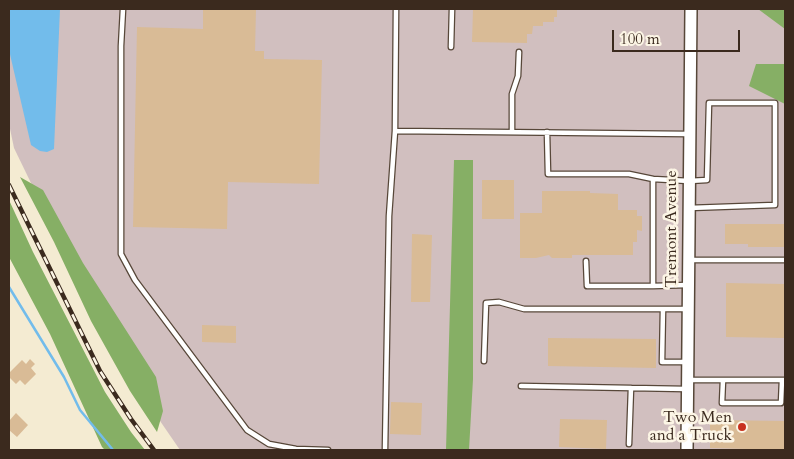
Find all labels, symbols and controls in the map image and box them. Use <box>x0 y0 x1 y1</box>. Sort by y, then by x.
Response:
scale bar <box>614 20 742 52</box>
text: 100 m <box>620 29 660 49</box>
street label: Tremont Avenue <box>662 170 682 288</box>
place label: Two Men and a Truck <box>650 408 732 446</box>
marker: Two Men and a Truck <box>736 421 748 433</box>

